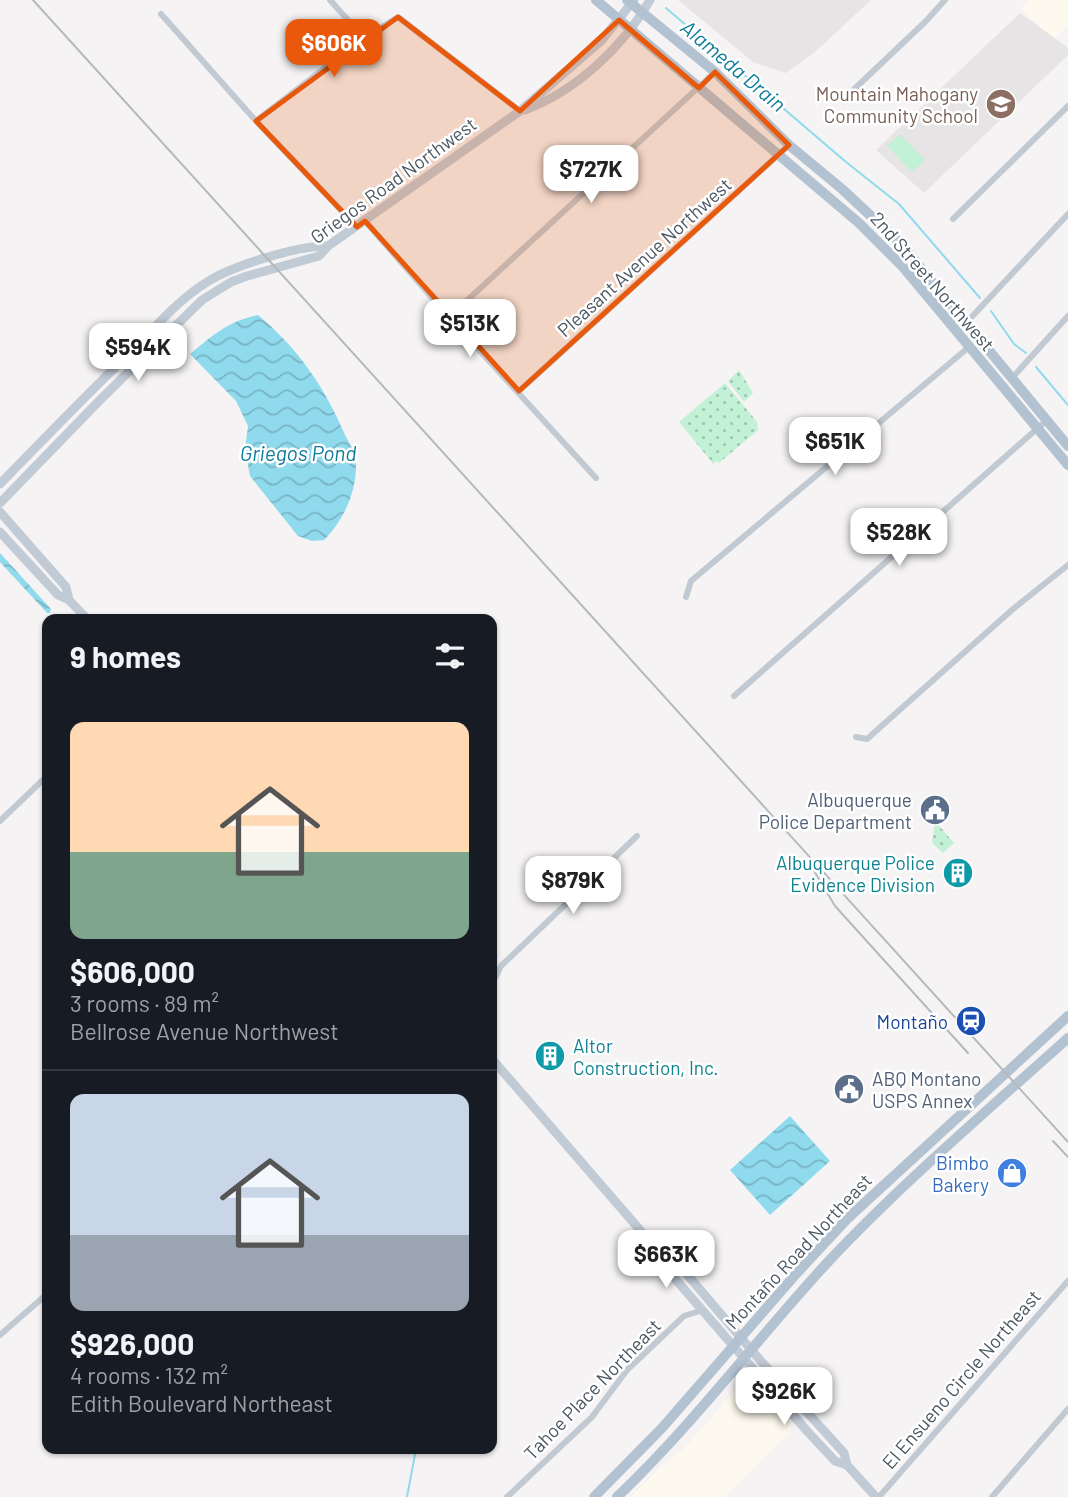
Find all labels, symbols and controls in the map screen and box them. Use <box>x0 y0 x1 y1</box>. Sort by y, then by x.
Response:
water label: Alameda Drain <box>677 14 791 116</box>
pin: $606K <box>285 20 383 79</box>
text: $606K <box>301 28 367 56</box>
place label: Mountain Mahogany Community School <box>816 82 978 127</box>
school or university icon: Mountain Mahogany Community School <box>984 87 1018 121</box>
street label: Griegos Road Northwest <box>306 112 480 248</box>
pin: $727K <box>542 146 640 205</box>
text: $727K <box>559 154 623 182</box>
street label: Pleasant Avenue Northwest <box>552 173 736 341</box>
street label: 2nd Street Northwest <box>866 207 1000 355</box>
pin: $513K <box>421 300 519 359</box>
text: $513K <box>440 308 500 336</box>
pin: $594K <box>89 324 187 383</box>
text: $594K <box>105 332 171 360</box>
pin: $651K <box>786 418 884 477</box>
text: $651K <box>805 426 865 454</box>
water label: Griegos Pond <box>240 440 356 465</box>
pin: $528K <box>850 508 948 568</box>
text: $528K <box>866 517 932 545</box>
icon: filters <box>431 637 469 675</box>
text: 9 homes <box>70 638 181 674</box>
icon: home <box>207 768 333 894</box>
place label: Albuquerque Police Department <box>759 788 912 833</box>
public building icon: Albuquerque Police Department <box>918 793 952 827</box>
place label: Albuquerque Police Evidence Division <box>776 851 935 896</box>
pin: $879K <box>524 856 622 916</box>
building icon: Albuquerque Police Evidence Division <box>941 856 975 890</box>
text: $879K <box>541 865 605 893</box>
text: $606,000 <box>70 953 195 989</box>
text: 3 rooms · 89 m² <box>70 989 219 1017</box>
station icon: Montaño <box>954 1004 988 1038</box>
place label: Montaño <box>877 1010 948 1033</box>
text: Bellrose Avenue Northwest <box>70 1017 339 1045</box>
place label: Altor Construction, Inc. <box>573 1034 719 1079</box>
building icon: Altor Construction, Inc. <box>533 1039 567 1073</box>
place label: ABQ Montano USPS Annex <box>872 1067 981 1112</box>
public building icon: ABQ Montano USPS Annex <box>832 1072 866 1106</box>
icon: home <box>207 1140 333 1266</box>
place label: Bimbo Bakery <box>932 1151 989 1196</box>
shop icon: Bimbo Bakery <box>995 1156 1029 1190</box>
street label: Montaño Road Northeast <box>720 1168 876 1334</box>
pin: $663K <box>617 1230 715 1290</box>
text: $663K <box>634 1239 698 1267</box>
street label: El Ensueno Circle Northeast <box>877 1285 1045 1473</box>
street label: Tahoe Place Northeast <box>519 1314 665 1464</box>
text: $926,000 <box>70 1325 194 1361</box>
text: 4 rooms · 132 m² <box>70 1361 228 1389</box>
pin: $926K <box>735 1368 833 1427</box>
text: $926K <box>752 1376 817 1404</box>
text: Edith Boulevard Northeast <box>70 1389 333 1417</box>

